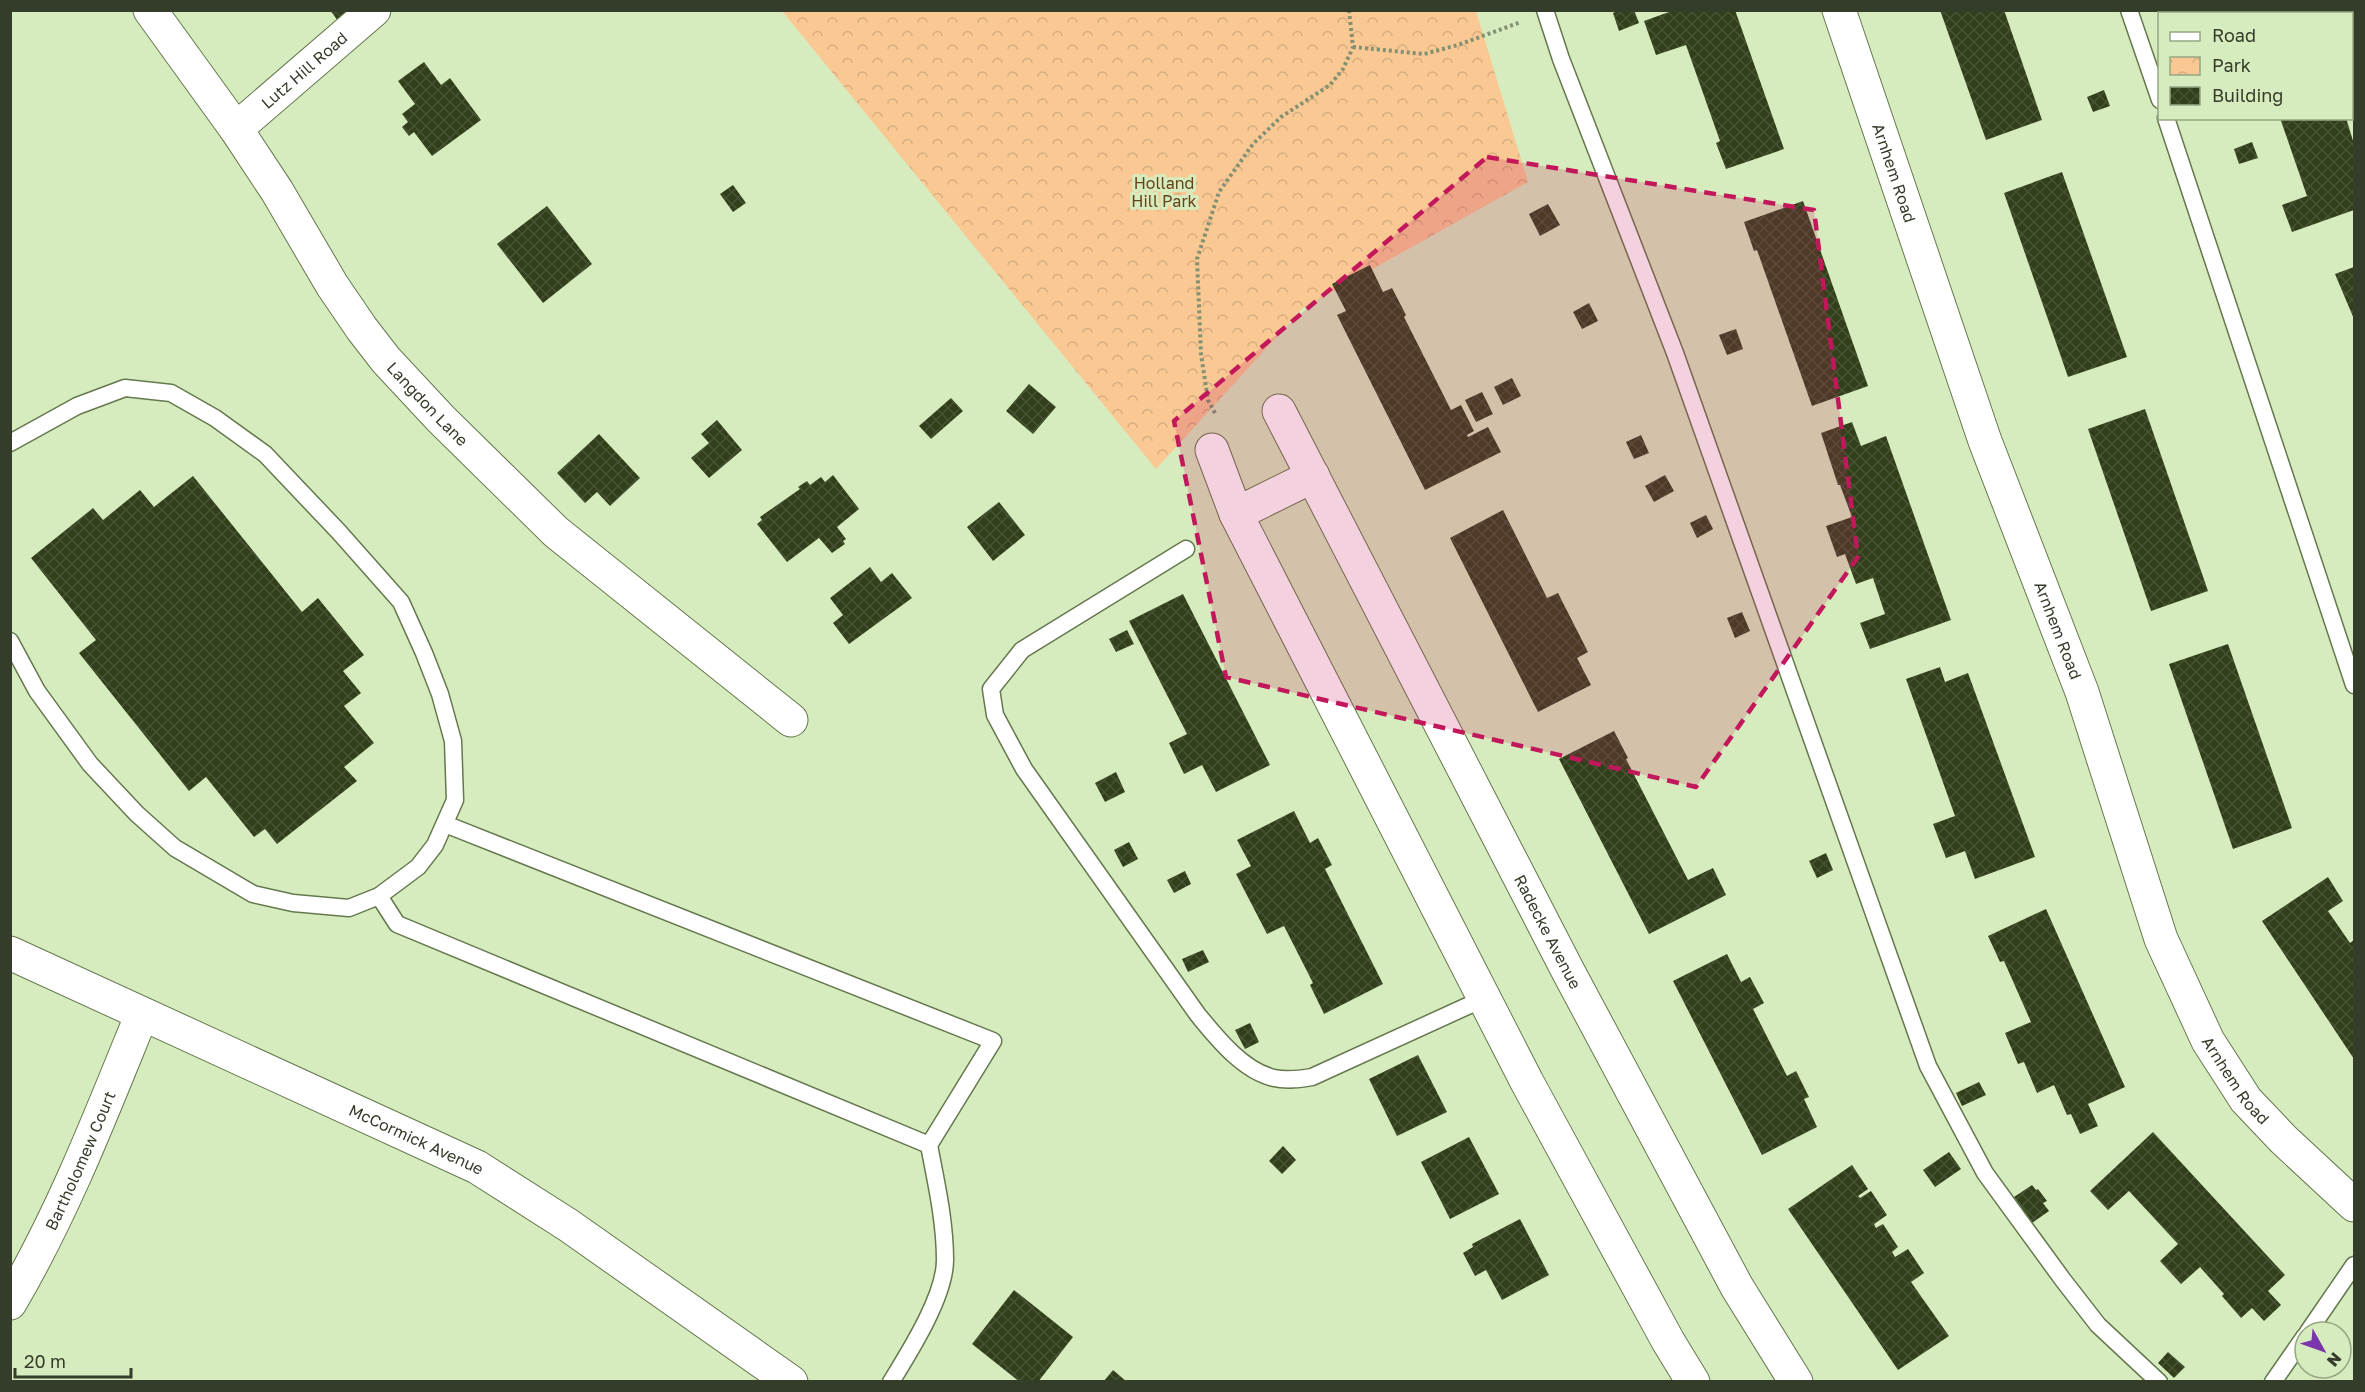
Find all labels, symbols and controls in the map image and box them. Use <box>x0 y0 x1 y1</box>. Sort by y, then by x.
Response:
legend <box>2158 12 2353 120</box>
text: Road <box>2212 24 2256 46</box>
street label: Lutz Hill Road <box>257 28 351 113</box>
text: Park <box>2212 54 2251 76</box>
text: Building <box>2212 84 2283 106</box>
street label: Arnhem Road <box>1868 121 1920 225</box>
park label: Holland Hill Park <box>1131 173 1197 211</box>
street label: Langdon Lane <box>383 358 472 450</box>
street label: Arnhem Road <box>2030 578 2086 682</box>
street label: Radecke Avenue <box>1510 871 1586 992</box>
street label: Arnhem Road <box>2198 1033 2274 1128</box>
street label: Bartholomew Court <box>41 1088 120 1233</box>
street label: McCormick Avenue <box>346 1100 488 1179</box>
north arrow <box>2293 1320 2353 1380</box>
scale bar <box>15 1341 130 1379</box>
text: N <box>2323 1349 2346 1371</box>
text: 20 m <box>24 1350 66 1372</box>

